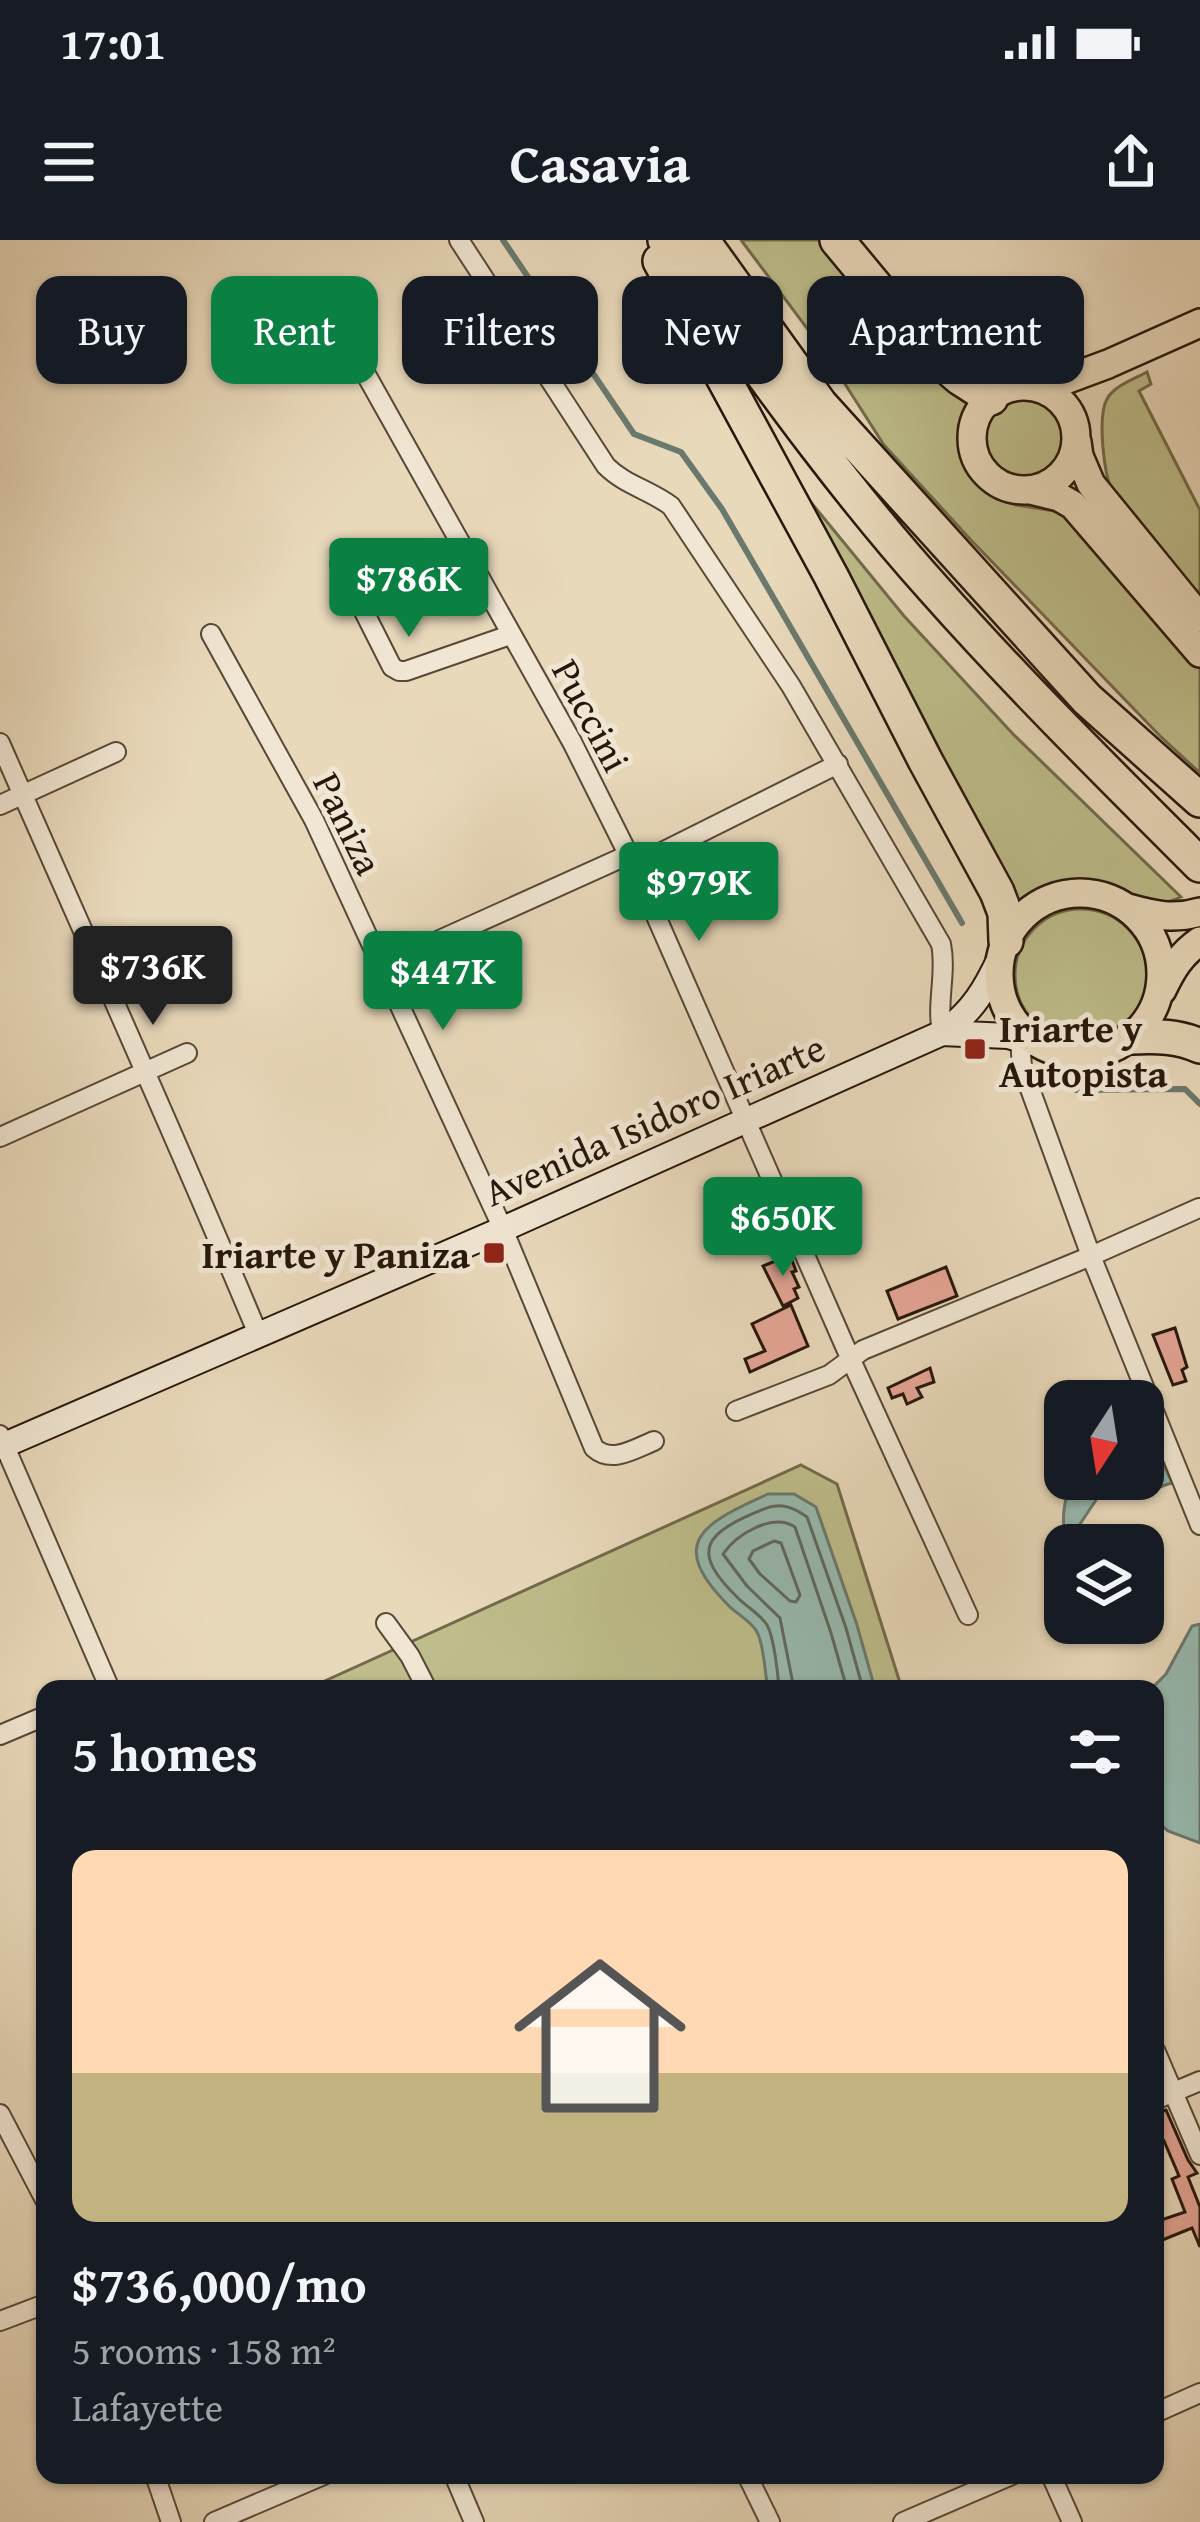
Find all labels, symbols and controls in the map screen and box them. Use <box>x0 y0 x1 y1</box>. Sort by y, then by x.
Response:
text: 17:01 <box>60 10 166 75</box>
text: Casavia <box>510 123 690 202</box>
icon: menu <box>36 129 102 195</box>
icon: share <box>1098 129 1164 195</box>
chip: Buy <box>36 276 187 384</box>
chip: Rent <box>211 276 378 384</box>
chip: Filters <box>402 276 598 384</box>
chip: New <box>622 276 783 384</box>
chip: Apartment <box>807 276 1084 384</box>
pin: $786K <box>325 538 493 640</box>
text: $786K <box>356 548 462 605</box>
street label: Puccini <box>539 648 645 782</box>
street label: Paniza <box>300 762 398 884</box>
pin: $979K <box>615 842 783 944</box>
text: $979K <box>646 852 752 909</box>
pin: $736K <box>69 926 237 1028</box>
pin: $447K <box>359 931 527 1033</box>
text: $736K <box>100 936 206 993</box>
text: $447K <box>390 941 496 998</box>
place label: Iriarte y Autopista <box>999 999 1168 1101</box>
street label: Avenida Isidoro Iriarte <box>474 1018 834 1220</box>
marker: Iriarte y Autopista <box>962 1036 988 1062</box>
pin: $650K <box>699 1177 867 1279</box>
text: $650K <box>730 1187 836 1244</box>
place label: Iriarte y Paniza <box>201 1225 470 1282</box>
marker: Iriarte y Paniza <box>481 1240 507 1266</box>
north arrow <box>1044 1380 1164 1500</box>
map controls <box>1044 1380 1164 1644</box>
button: layers <box>1044 1524 1164 1644</box>
text: 5 homes <box>72 1715 258 1790</box>
icon: filters <box>1062 1719 1128 1785</box>
icon: home <box>492 1928 708 2144</box>
text: $736,000/mo <box>72 2246 367 2321</box>
text: 5 rooms · 158 m² <box>72 2321 336 2378</box>
text: Lafayette <box>72 2378 223 2435</box>

